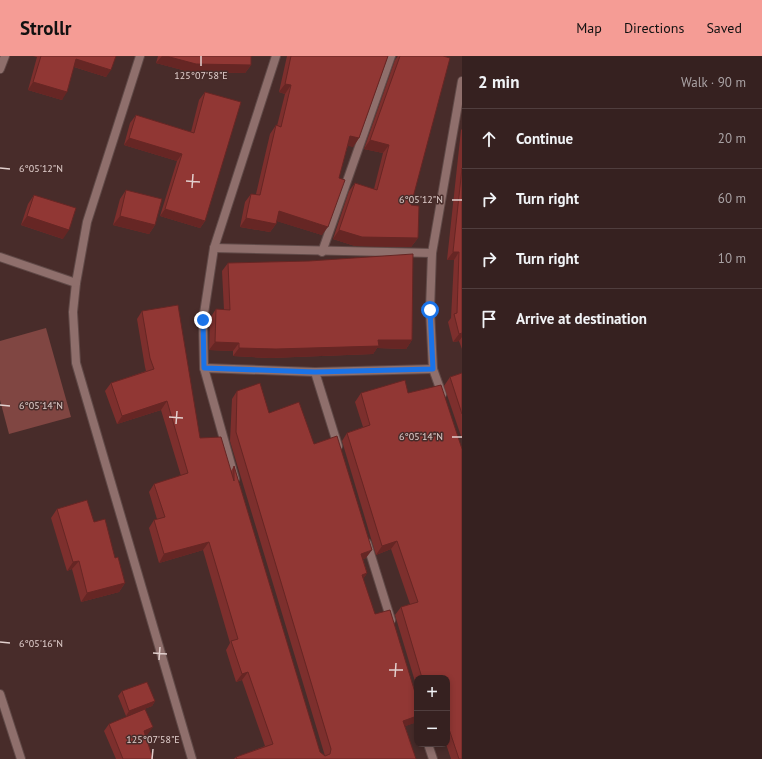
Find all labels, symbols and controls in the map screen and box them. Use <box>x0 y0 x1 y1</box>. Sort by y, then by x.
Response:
text: Strollr <box>20 16 71 40</box>
text: Map <box>576 19 602 37</box>
text: Directions <box>624 19 684 37</box>
text: Saved <box>706 19 742 37</box>
text: 125°07'58"E <box>174 69 228 82</box>
text: 2 min <box>478 71 519 93</box>
text: Walk · 90 m <box>681 74 746 91</box>
icon: ahead <box>478 128 500 150</box>
text: Continue <box>516 129 573 148</box>
text: 20 m <box>718 130 746 147</box>
text: 6°05'12"N <box>19 162 63 175</box>
icon: right <box>478 188 500 210</box>
text: Turn right <box>516 189 579 208</box>
text: 60 m <box>718 190 746 207</box>
text: 6°05'12"N <box>399 193 443 206</box>
icon: right <box>478 248 500 270</box>
text: Turn right <box>516 249 579 268</box>
text: 10 m <box>718 250 746 267</box>
route start <box>421 301 439 319</box>
icon: arrive <box>478 308 500 330</box>
text: Arrive at destination <box>516 309 647 328</box>
route end <box>194 311 212 329</box>
text: 6°05'14"N <box>19 399 63 412</box>
text: 6°05'14"N <box>399 430 443 443</box>
text: 6°05'16"N <box>19 637 63 650</box>
map controls <box>414 675 450 747</box>
button: + <box>414 675 450 711</box>
button: − <box>414 711 450 747</box>
text: 125°07'58"E <box>126 733 180 746</box>

